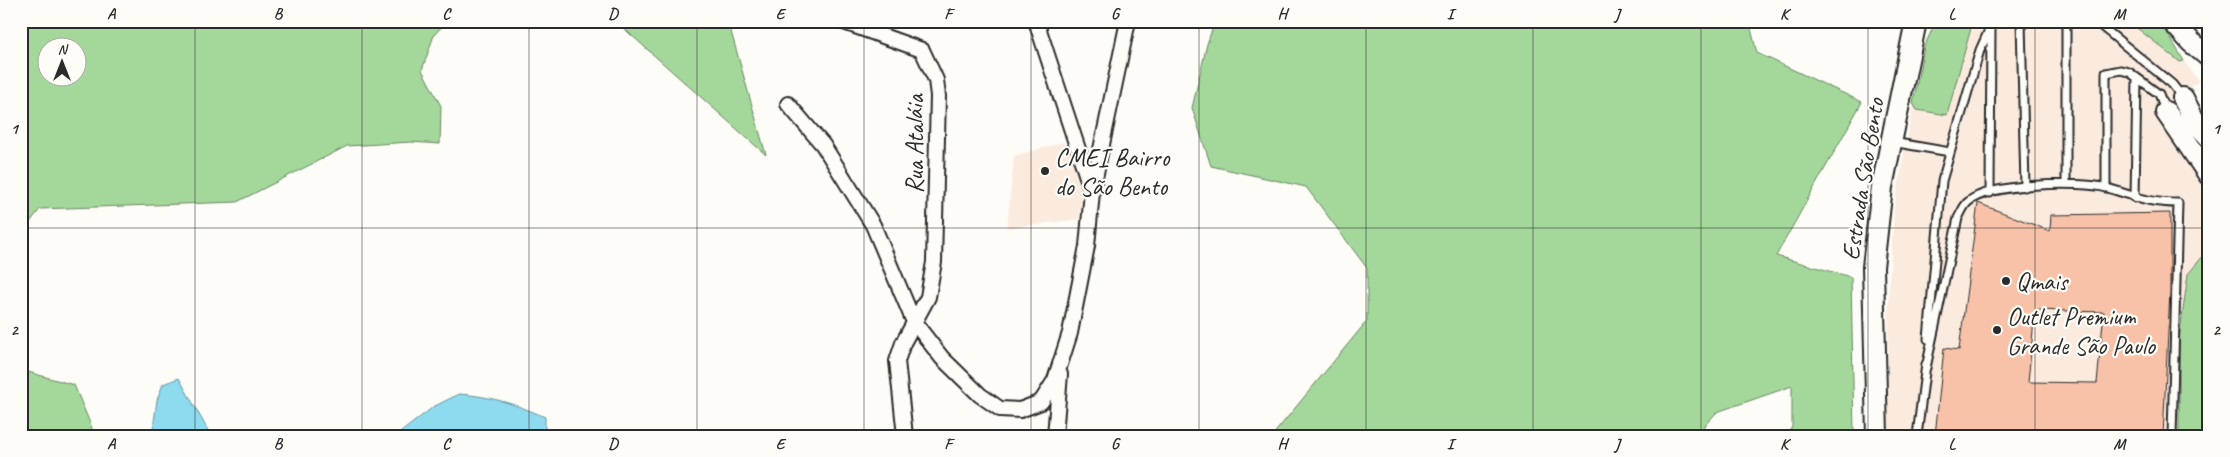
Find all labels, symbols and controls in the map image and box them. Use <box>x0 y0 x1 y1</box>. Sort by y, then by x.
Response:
text: A <box>107 4 117 24</box>
text: B <box>274 4 284 24</box>
text: C <box>442 4 452 24</box>
text: D <box>608 4 619 24</box>
text: E <box>776 4 787 24</box>
text: F <box>944 4 955 24</box>
text: G <box>1111 4 1121 24</box>
text: H <box>1277 4 1289 24</box>
text: I <box>1447 4 1457 24</box>
text: J <box>1613 4 1622 24</box>
text: K <box>1780 4 1792 24</box>
text: L <box>1949 4 1957 24</box>
text: M <box>2113 4 2127 24</box>
north arrow <box>38 38 88 88</box>
text: N <box>58 41 69 58</box>
street label: Rua Ataláia <box>899 93 931 193</box>
street label: Estrada São Bento <box>1834 95 1892 262</box>
text: 1 <box>10 119 19 139</box>
text: 1 <box>2212 119 2221 139</box>
place label: CMEI Bairro do São Bento <box>1055 142 1170 203</box>
marker: CMEI Bairro do São Bento <box>1039 165 1051 177</box>
place label: Qmais <box>2016 266 2070 298</box>
marker: Qmais <box>2000 275 2012 287</box>
place label: Outlet Premium Grande São Paulo <box>2007 301 2156 362</box>
text: 2 <box>10 320 19 340</box>
text: 2 <box>2212 320 2221 340</box>
marker: Outlet Premium Grande São Paulo <box>1991 324 2003 336</box>
text: A <box>107 434 117 454</box>
text: B <box>274 434 284 454</box>
text: C <box>442 434 452 454</box>
text: D <box>608 434 619 454</box>
text: E <box>776 434 787 454</box>
text: F <box>944 434 955 454</box>
text: G <box>1111 434 1121 454</box>
text: H <box>1277 434 1289 454</box>
text: I <box>1447 434 1457 454</box>
text: J <box>1613 434 1622 454</box>
text: K <box>1780 434 1792 454</box>
text: L <box>1949 434 1957 454</box>
text: M <box>2113 434 2127 454</box>

